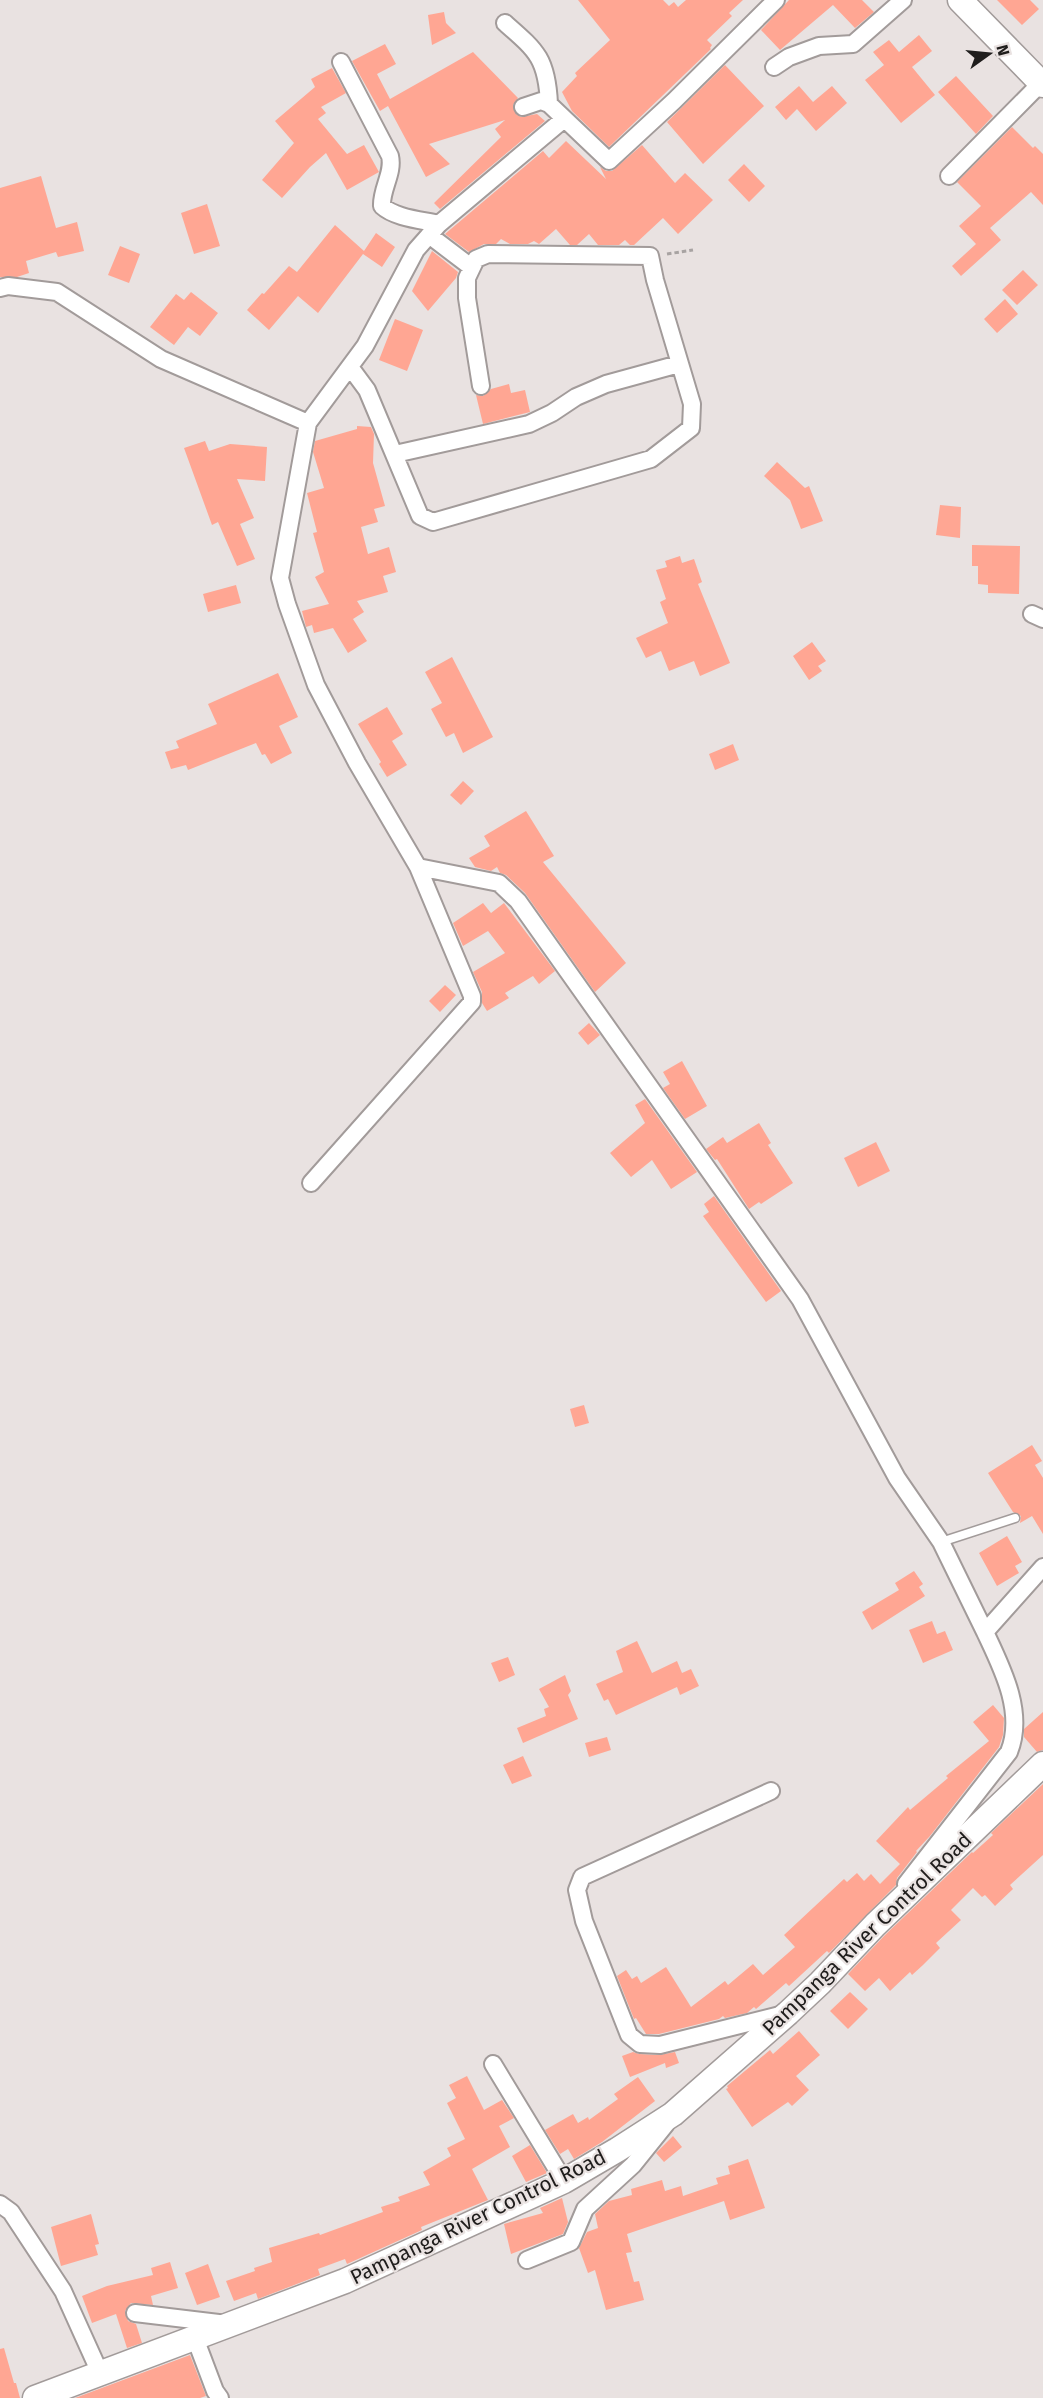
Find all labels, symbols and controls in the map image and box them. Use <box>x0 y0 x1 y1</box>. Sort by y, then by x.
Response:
north arrow <box>959 24 1019 84</box>
text: N <box>992 43 1014 58</box>
street label: Pampanga River Control Road <box>757 1827 977 2041</box>
street label: Pampanga River Control Road <box>346 2144 610 2290</box>

